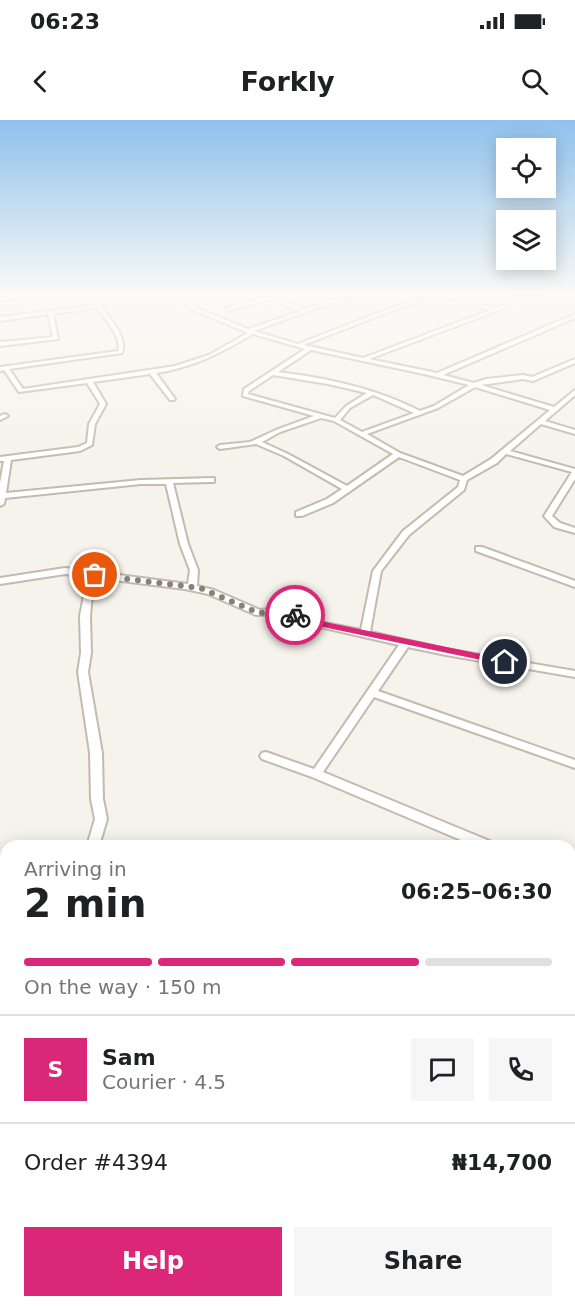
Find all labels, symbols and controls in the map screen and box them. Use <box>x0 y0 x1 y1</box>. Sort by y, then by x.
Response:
text: 06:23 <box>30 9 100 34</box>
icon: back <box>24 65 57 98</box>
icon: search <box>518 65 551 98</box>
text: Forkly <box>240 66 335 97</box>
map controls <box>496 138 556 270</box>
button: locate <box>496 138 556 198</box>
button: layers <box>496 210 556 270</box>
pin <box>69 549 120 600</box>
icon: bag <box>78 558 111 591</box>
courier <box>265 585 325 645</box>
icon: bike <box>279 599 312 632</box>
pin <box>479 636 530 687</box>
icon: home <box>488 645 521 678</box>
text: Arriving in <box>24 857 127 881</box>
text: 06:25–06:30 <box>401 879 552 904</box>
text: 2 min <box>24 881 146 926</box>
text: On the way · 150 m <box>24 975 222 999</box>
button: chat <box>411 1038 474 1101</box>
button: phone <box>489 1038 552 1101</box>
text: Sam <box>102 1045 156 1070</box>
text: S <box>48 1057 63 1082</box>
text: Courier · 4.5 <box>102 1070 226 1094</box>
text: Order #4394 <box>24 1150 168 1175</box>
text: ₦14,700 <box>452 1150 552 1175</box>
button: Help <box>24 1227 282 1296</box>
button: Share <box>294 1227 552 1296</box>

